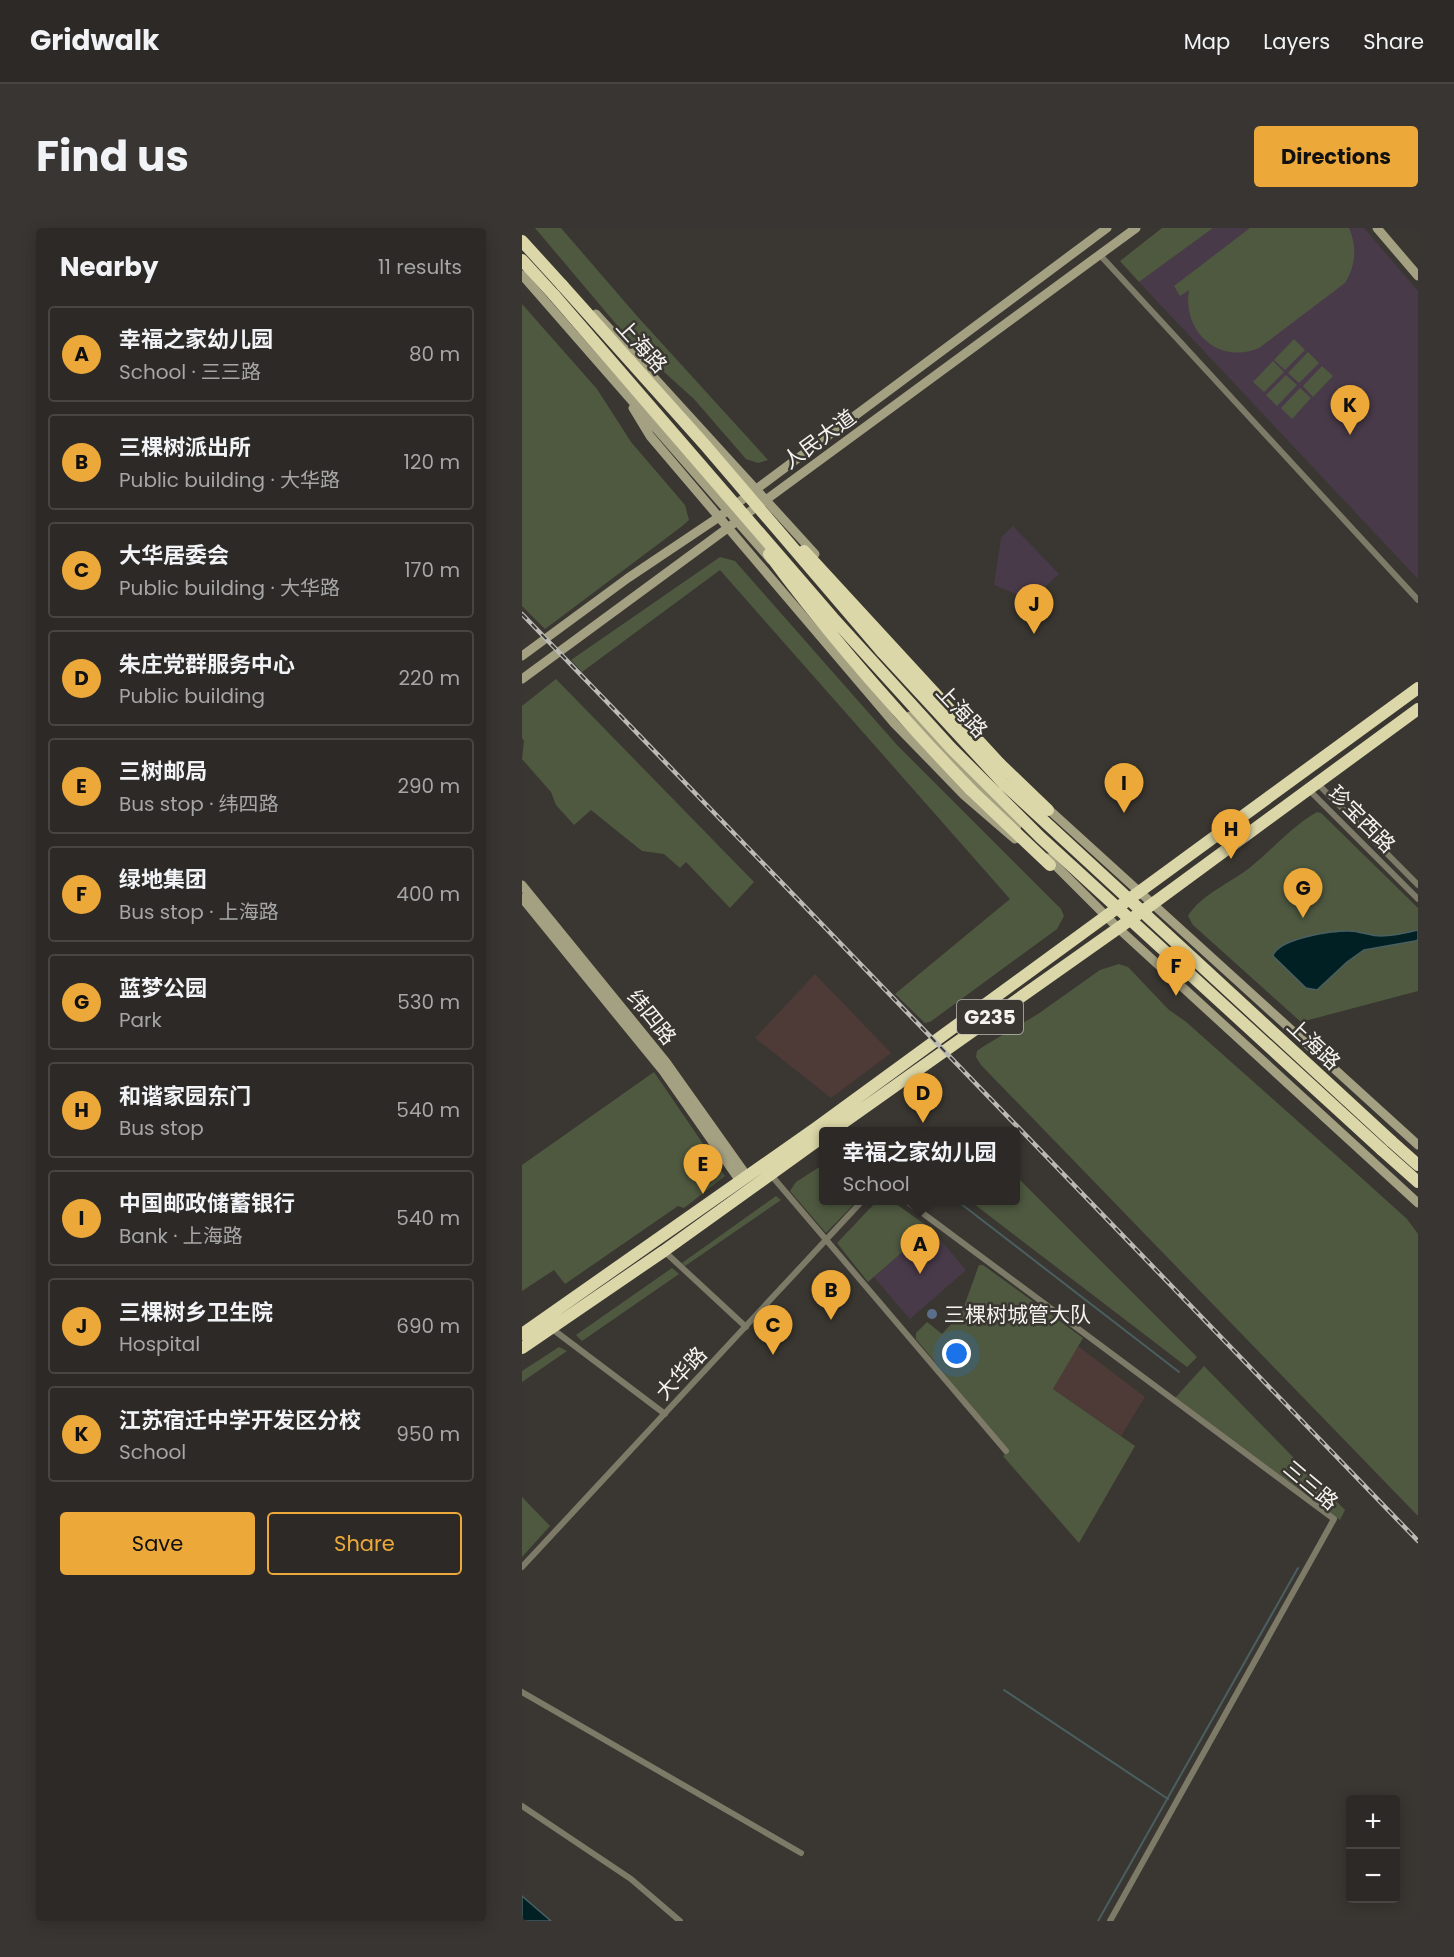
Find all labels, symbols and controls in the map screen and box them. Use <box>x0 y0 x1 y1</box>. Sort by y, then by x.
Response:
text: Gridwalk <box>30 21 159 60</box>
text: Map <box>1184 27 1230 56</box>
text: Layers <box>1263 27 1330 56</box>
text: Share <box>1363 27 1424 56</box>
button: Directions <box>1254 126 1418 187</box>
text: Find us <box>36 127 189 186</box>
text: Nearby <box>60 249 158 285</box>
text: 11 results <box>378 253 462 281</box>
street label: 上海路 <box>610 313 674 379</box>
text: 幸福之家幼儿园 <box>119 324 273 355</box>
text: A <box>74 340 89 368</box>
text: 80 m <box>409 340 460 368</box>
text: School · 三三路 <box>119 358 261 386</box>
pin: K <box>1330 386 1370 435</box>
street label: 人民大道 <box>776 403 862 475</box>
text: 三棵树派出所 <box>119 432 251 463</box>
text: B <box>75 448 88 476</box>
text: 120 m <box>404 448 460 476</box>
text: Public building · 大华路 <box>119 466 340 494</box>
text: 大华居委会 <box>119 540 229 571</box>
text: C <box>74 556 89 584</box>
text: 170 m <box>404 556 460 584</box>
text: Public building · 大华路 <box>119 574 340 602</box>
pin: J <box>1014 584 1054 634</box>
text: 朱庄党群服务中心 <box>119 649 295 680</box>
text: D <box>74 664 89 692</box>
text: 220 m <box>399 664 460 692</box>
street label: 上海路 <box>930 678 994 744</box>
text: Public building <box>119 682 265 710</box>
text: 三树邮局 <box>119 756 207 787</box>
pin: I <box>1104 764 1144 813</box>
text: E <box>76 772 87 800</box>
text: 290 m <box>397 772 460 800</box>
street label: 珍宝西路 <box>1322 779 1402 859</box>
text: Bus stop · 纬四路 <box>119 790 279 818</box>
pin: H <box>1212 810 1250 859</box>
text: 绿地集团 <box>119 864 207 895</box>
pin: G <box>1284 868 1322 918</box>
text: F <box>76 880 87 908</box>
text: 400 m <box>396 880 460 908</box>
text: Bus stop · 上海路 <box>119 898 279 926</box>
pin: F <box>1156 946 1196 996</box>
text: 蓝梦公园 <box>119 973 207 1004</box>
street label: 纬四路 <box>621 983 683 1051</box>
text: G <box>74 988 89 1016</box>
text: 530 m <box>397 988 460 1016</box>
road number: G235 <box>957 1000 1023 1034</box>
text: Park <box>119 1006 162 1034</box>
street label: 上海路 <box>1281 1012 1347 1076</box>
pin: D <box>904 1074 942 1123</box>
text: 和谐家园东门 <box>119 1081 251 1112</box>
text: H <box>74 1096 89 1124</box>
text: 540 m <box>396 1096 460 1124</box>
text: Bus stop <box>119 1114 204 1142</box>
popup <box>819 1127 1020 1205</box>
text: 幸福之家幼儿园 <box>842 1137 997 1168</box>
pin: E <box>684 1144 723 1194</box>
text: School <box>842 1170 910 1198</box>
text: 中国邮政储蓄银行 <box>119 1188 295 1219</box>
text: I <box>79 1204 84 1232</box>
text: 540 m <box>396 1204 460 1232</box>
text: Bank · 上海路 <box>119 1222 243 1250</box>
pin: A <box>900 1224 940 1274</box>
pin: B <box>812 1270 850 1320</box>
text: 三棵树乡卫生院 <box>119 1297 273 1328</box>
place label: 三棵树城管大队 <box>944 1300 1091 1329</box>
pin: C <box>754 1306 792 1355</box>
marker: 三棵树城管大队 <box>925 1307 939 1321</box>
text: J <box>76 1312 87 1340</box>
text: 690 m <box>396 1312 460 1340</box>
text: Hospital <box>119 1330 200 1358</box>
your location <box>942 1339 971 1368</box>
street label: 大华路 <box>649 1340 713 1406</box>
text: 江苏宿迁中学开发区分校 <box>119 1405 361 1436</box>
text: K <box>75 1420 88 1448</box>
text: 950 m <box>396 1420 460 1448</box>
text: School <box>119 1438 186 1466</box>
street label: 三三路 <box>1278 1454 1344 1516</box>
button: Save <box>60 1512 255 1575</box>
button: Share <box>267 1512 462 1575</box>
map controls <box>1346 1795 1400 1903</box>
button: + <box>1346 1795 1400 1849</box>
button: − <box>1346 1849 1400 1903</box>

